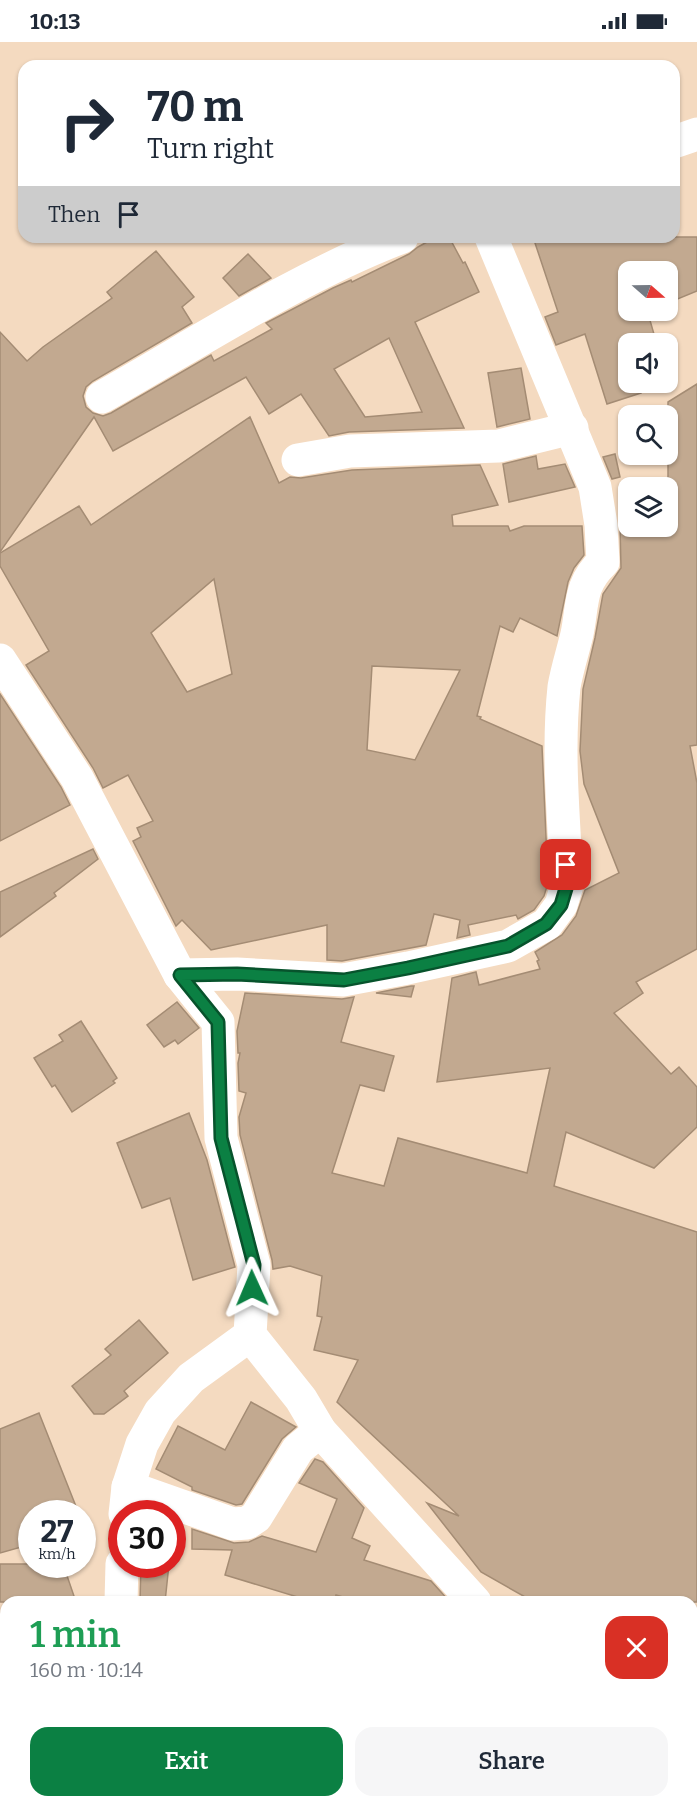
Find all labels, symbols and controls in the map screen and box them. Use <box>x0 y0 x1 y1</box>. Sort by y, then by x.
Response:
text: 10:13 <box>30 8 81 35</box>
text: 70 m <box>147 82 243 132</box>
icon: right <box>48 84 126 162</box>
text: Turn right <box>147 133 274 165</box>
icon: arrive <box>112 198 145 231</box>
text: Then <box>48 201 100 228</box>
north arrow <box>618 261 678 321</box>
map controls <box>618 261 678 537</box>
button: sound <box>618 333 678 393</box>
button: search <box>618 405 678 465</box>
button: layers <box>618 477 678 537</box>
pin <box>540 839 591 890</box>
icon: arrive <box>549 848 582 881</box>
position arrow <box>220 1256 284 1320</box>
speed limit sign: 30 <box>108 1500 186 1578</box>
text: 27 <box>41 1514 73 1550</box>
text: km/h <box>38 1545 76 1563</box>
text: 1 min <box>30 1613 121 1657</box>
button: close <box>605 1616 668 1679</box>
text: 160 m · 10:14 <box>30 1658 143 1682</box>
button: Exit <box>30 1727 343 1796</box>
button: Share <box>355 1727 668 1796</box>

